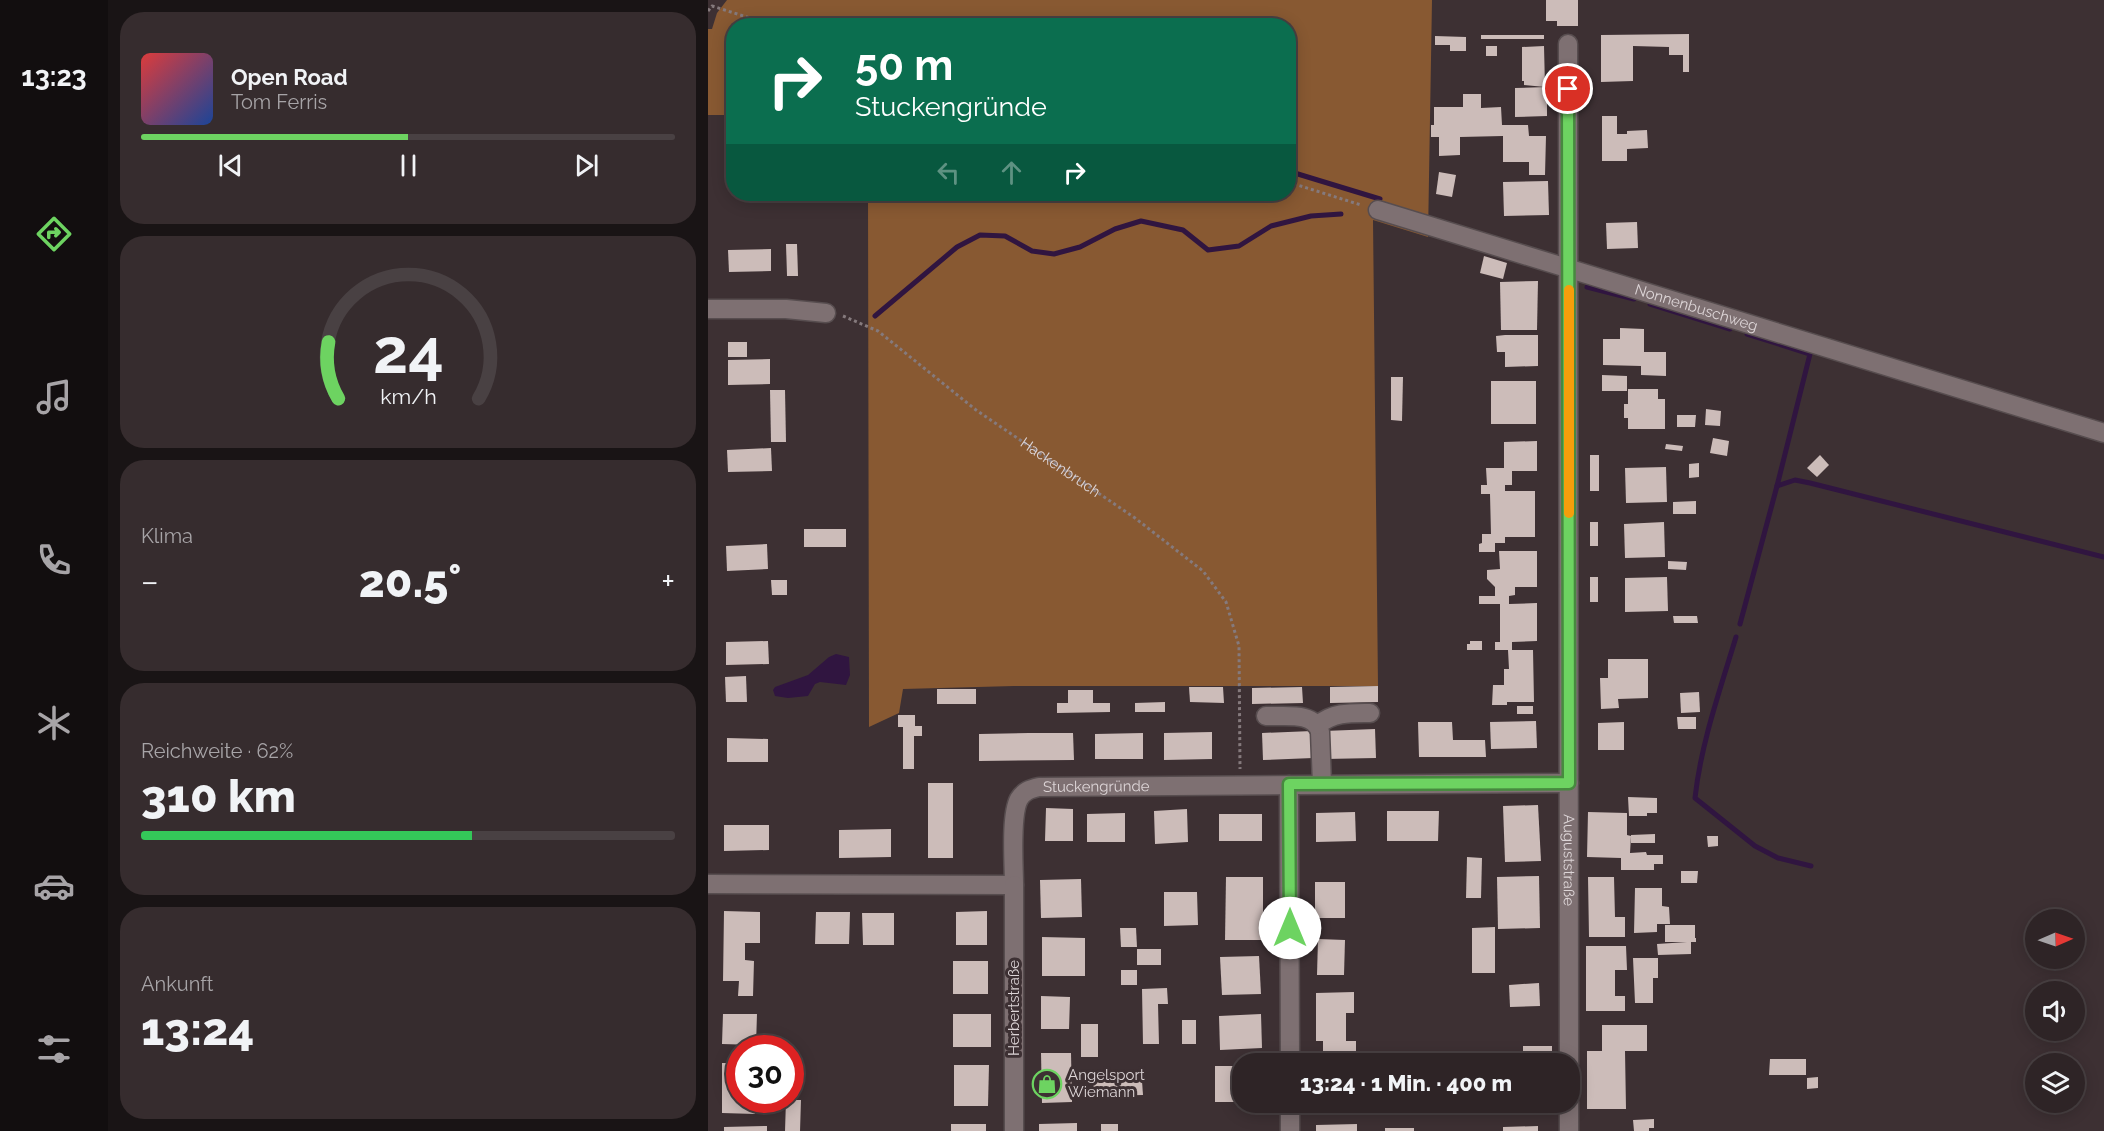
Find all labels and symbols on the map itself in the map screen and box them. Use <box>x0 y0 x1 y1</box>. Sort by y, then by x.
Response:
pin <box>1542 63 1593 114</box>
street label: Nonnenbuschweg <box>1633 280 1760 335</box>
street label: Hackenbruch <box>1017 434 1104 501</box>
street label: Stuckengründe <box>1043 777 1150 796</box>
street label: Auguststraße <box>1560 814 1578 906</box>
position arrow <box>1258 896 1322 960</box>
north arrow <box>2025 909 2085 969</box>
street label: Herbertstraße <box>1005 960 1023 1056</box>
speed limit sign: 30 <box>726 1035 804 1113</box>
place label: Angelsport Wiemann <box>1068 1066 1145 1101</box>
shop icon: Angelsport Wiemann <box>1031 1068 1063 1100</box>

